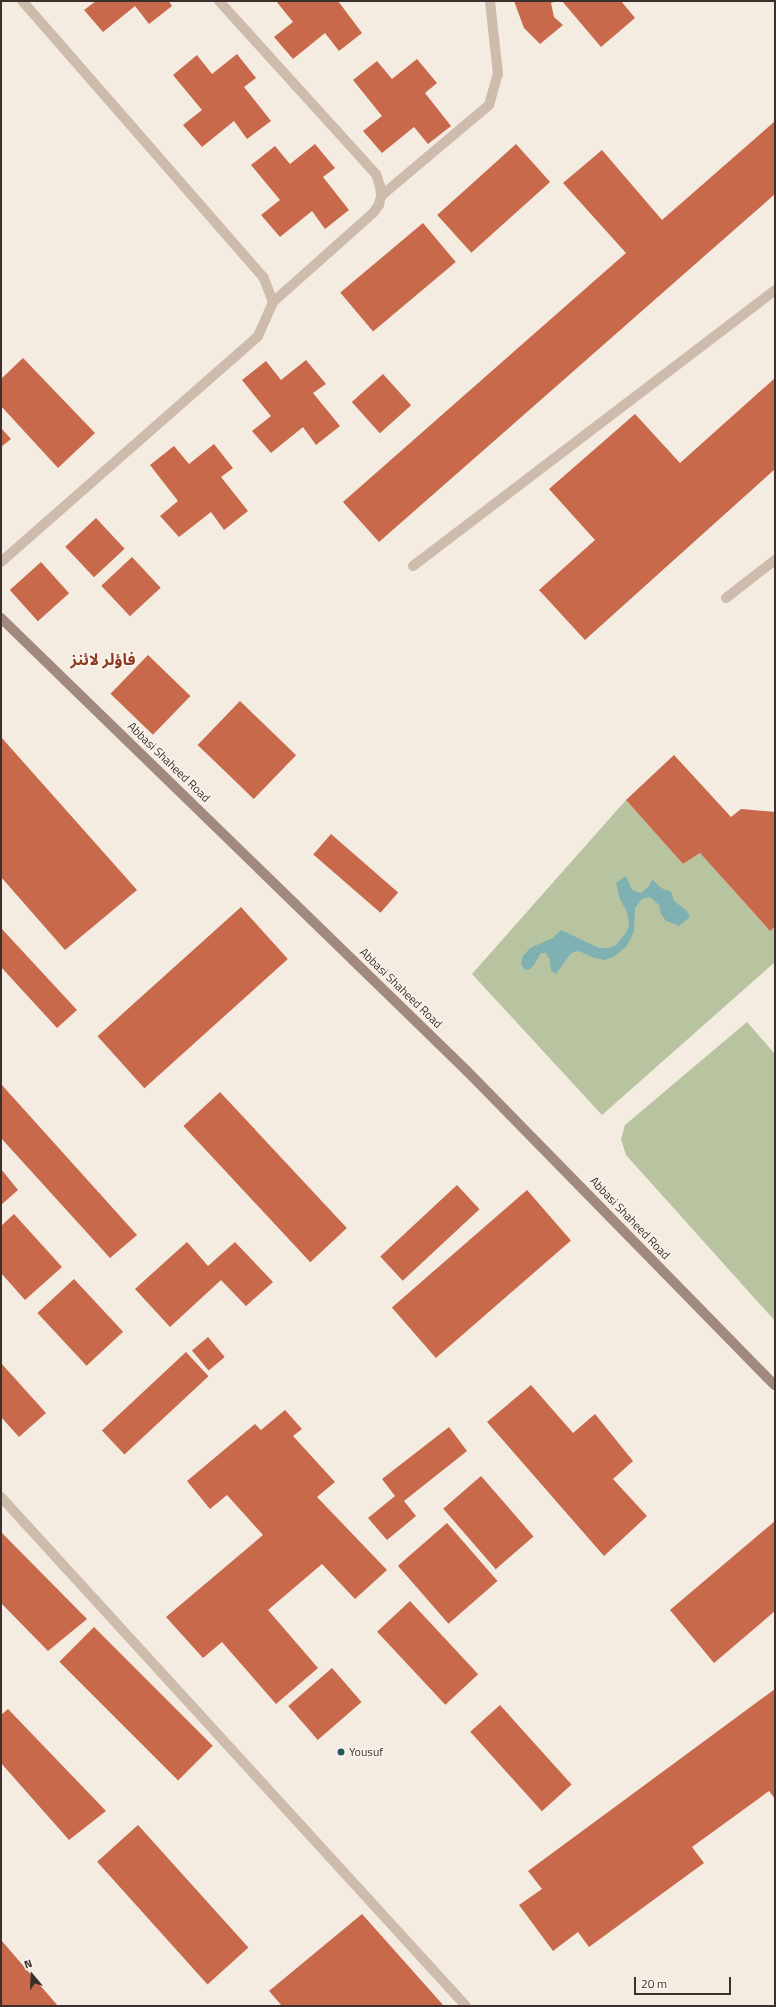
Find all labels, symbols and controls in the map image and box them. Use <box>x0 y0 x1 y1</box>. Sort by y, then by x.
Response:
district label: فاؤلر لائنز <box>70 649 136 669</box>
street label: Abbasi Shaheed Road <box>125 719 213 805</box>
street label: Abbasi Shaheed Road <box>357 945 445 1031</box>
street label: Abbasi Shaheed Road <box>587 1174 673 1262</box>
place label: Yousuf <box>349 1745 383 1759</box>
marker: Yousuf <box>336 1747 346 1757</box>
north arrow <box>12 1955 52 1995</box>
text: N <box>22 1955 34 1972</box>
scale bar <box>636 1969 733 1995</box>
text: 20 m <box>641 1974 667 1993</box>

